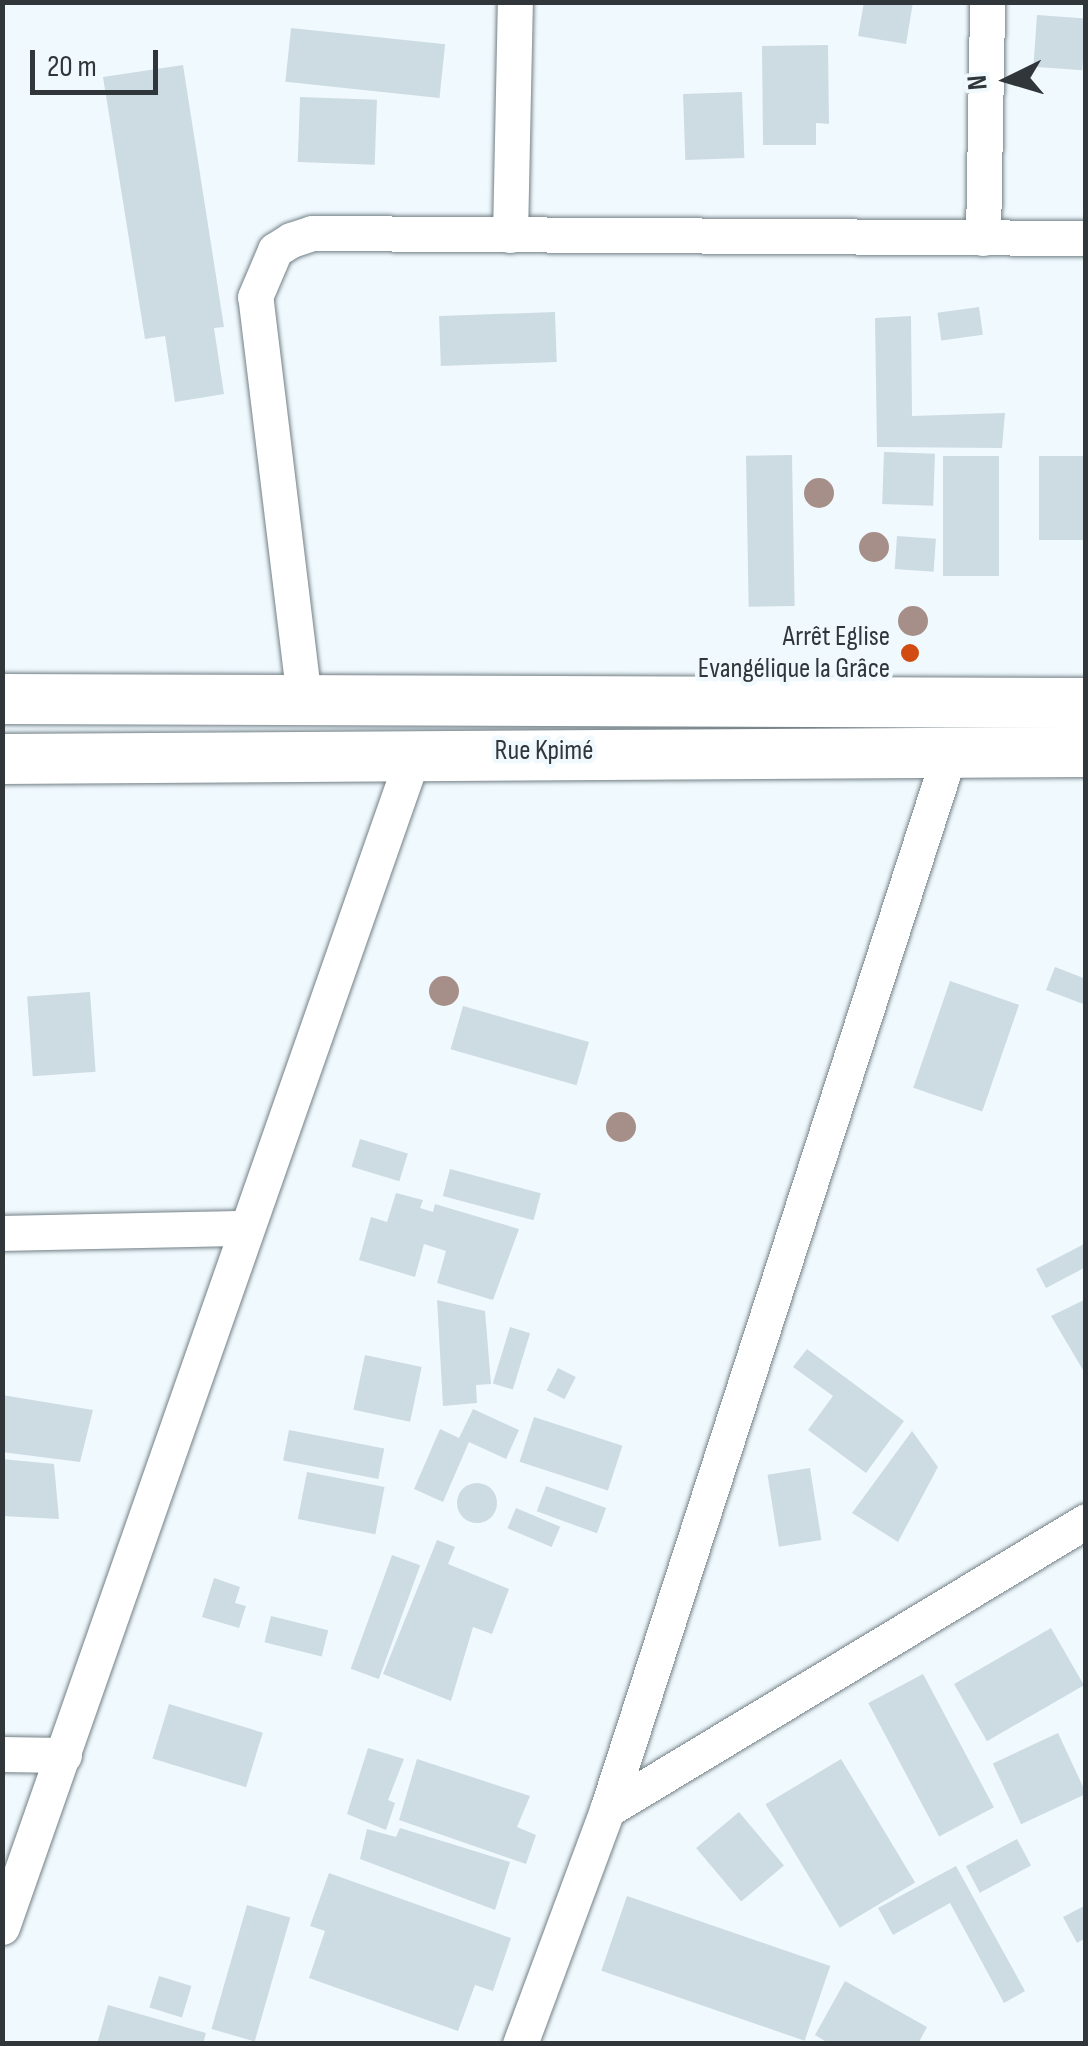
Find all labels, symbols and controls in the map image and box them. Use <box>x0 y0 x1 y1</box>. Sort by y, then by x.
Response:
scale bar <box>35 30 162 92</box>
north arrow <box>958 30 1058 130</box>
text: 20 m <box>47 49 97 85</box>
text: N <box>961 74 995 92</box>
place label: Arrêt Eglise Evangélique la Grâce <box>698 620 890 686</box>
marker: Arrêt Eglise Evangélique la Grâce <box>899 642 921 664</box>
street label: Rue Kpimé <box>495 734 593 768</box>

